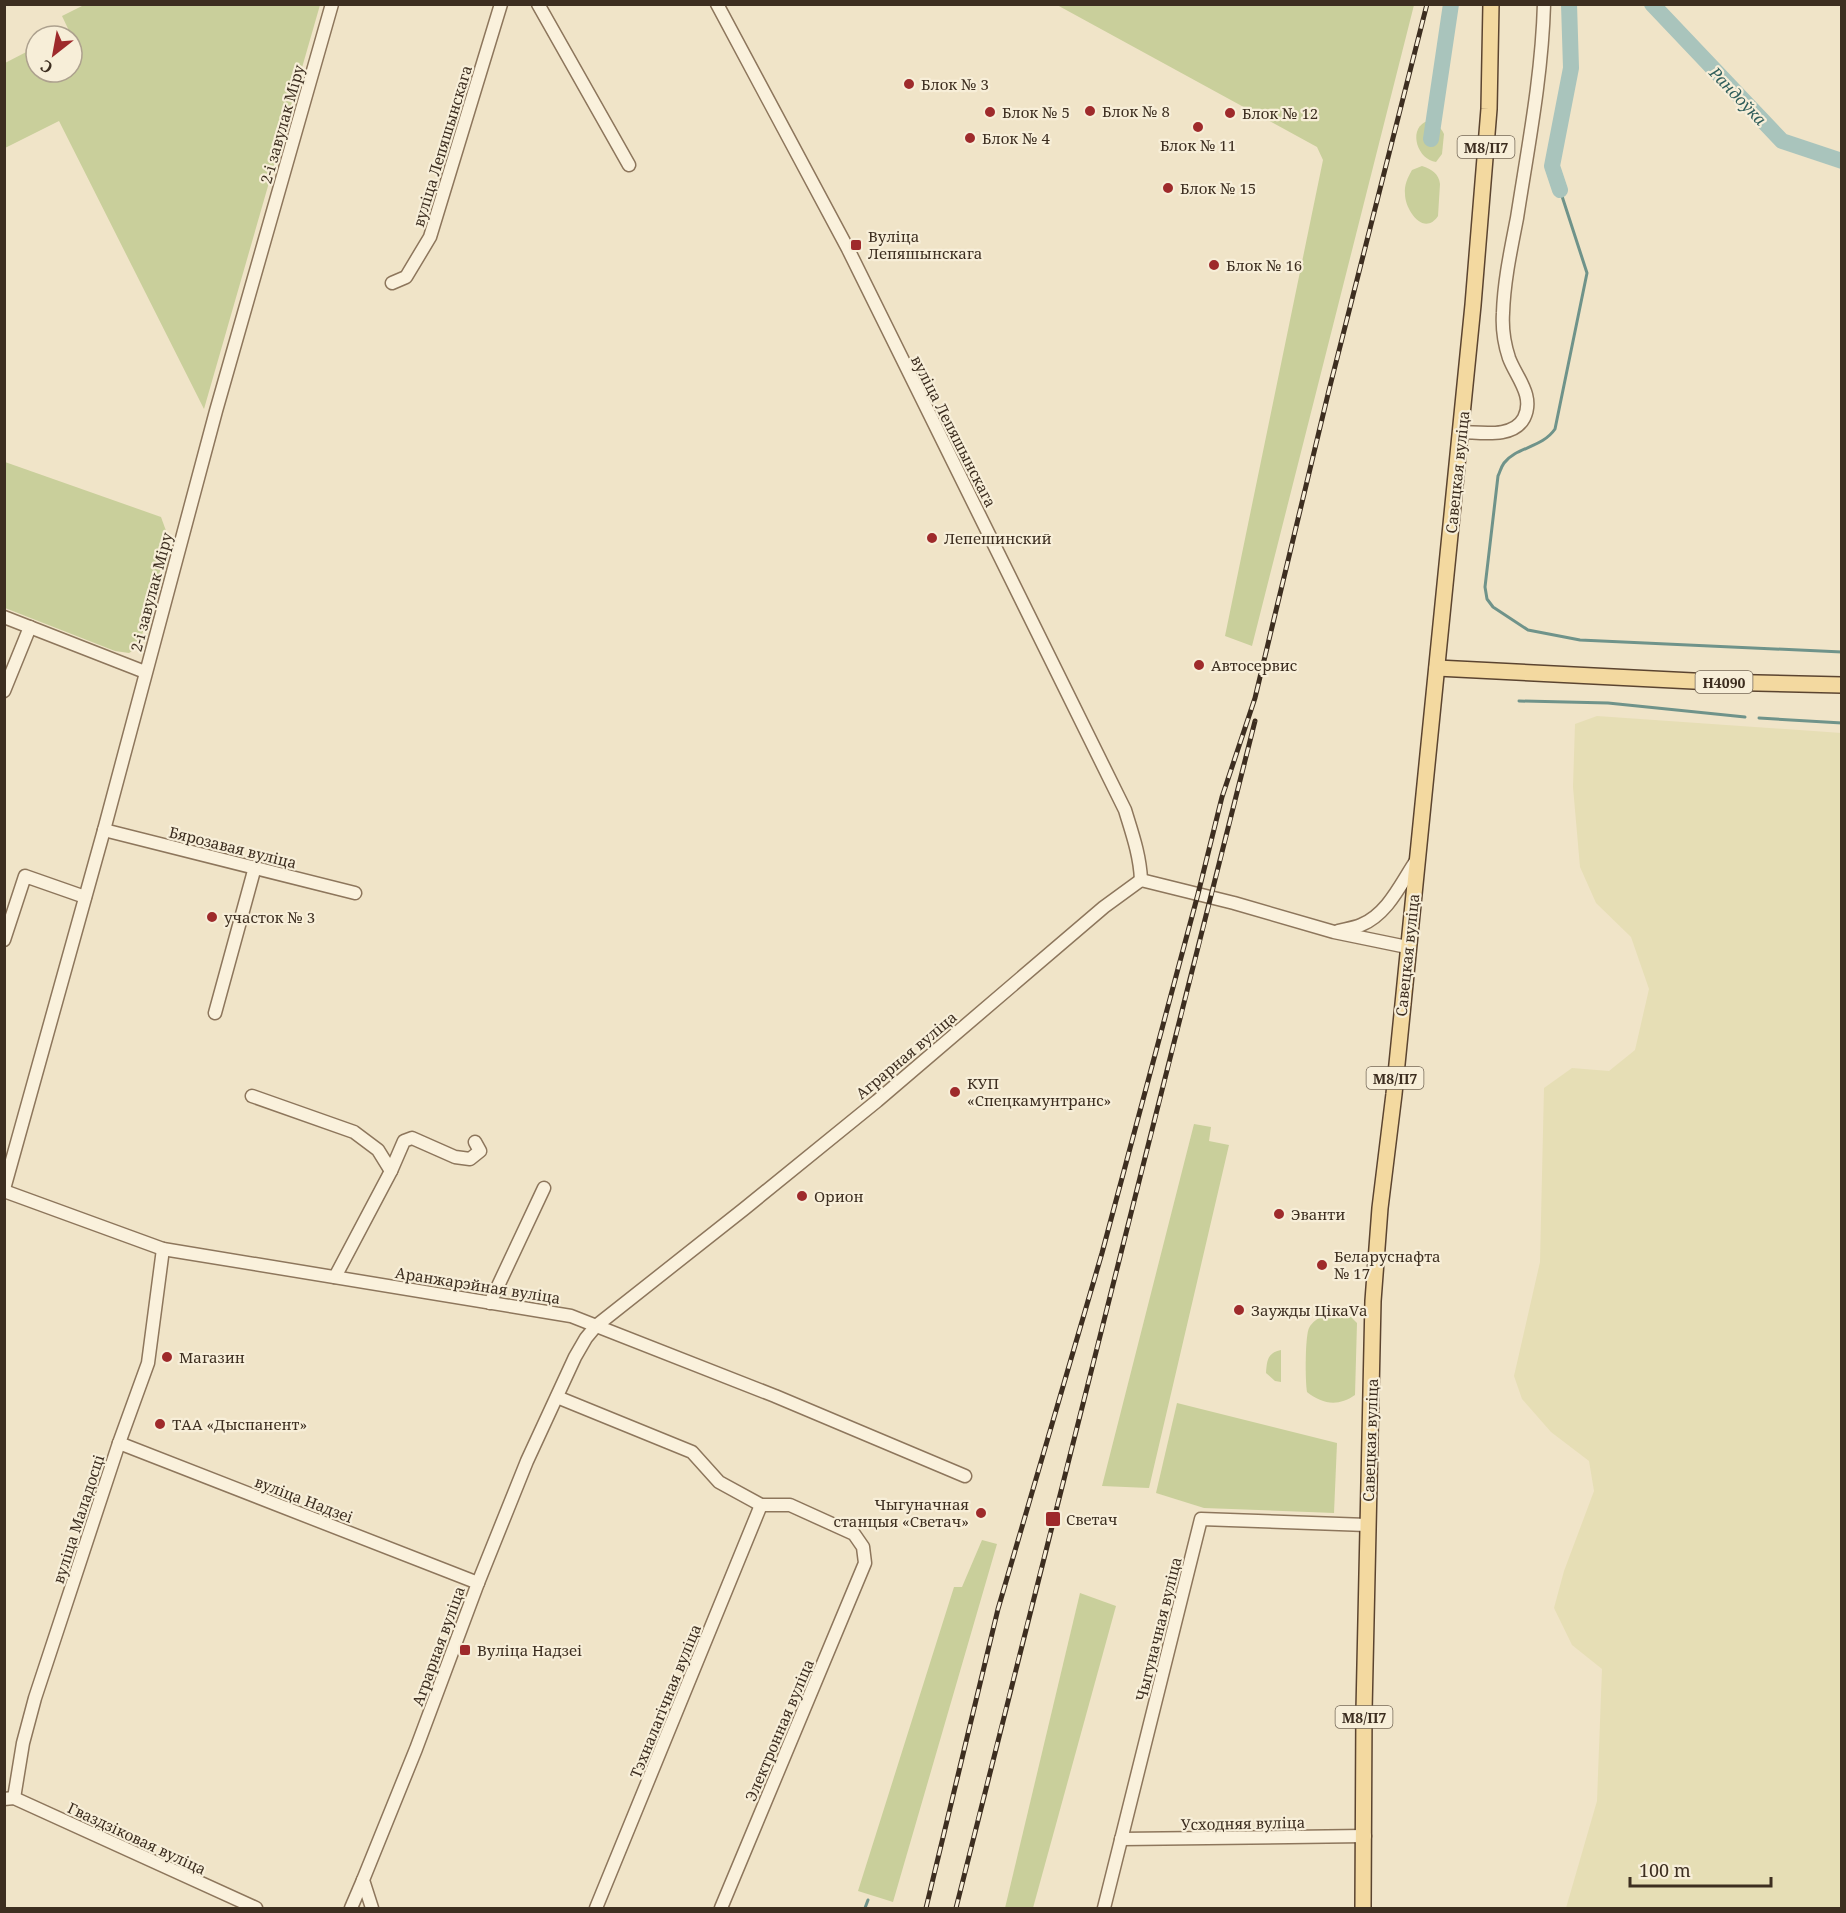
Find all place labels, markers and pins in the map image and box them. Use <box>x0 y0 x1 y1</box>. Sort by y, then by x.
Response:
place label: Блок № 3 <box>921 74 989 94</box>
marker: Блок № 3 <box>902 77 916 91</box>
place label: Блок № 8 <box>1102 101 1170 121</box>
place label: Блок № 5 <box>1002 102 1070 122</box>
place label: Блок № 12 <box>1242 103 1318 123</box>
marker: Блок № 8 <box>1083 104 1097 118</box>
marker: Блок № 5 <box>983 105 997 119</box>
marker: Блок № 12 <box>1223 106 1237 120</box>
marker: Блок № 11 <box>1191 120 1205 134</box>
place label: Блок № 4 <box>982 128 1050 148</box>
marker: Блок № 4 <box>963 131 977 145</box>
place label: Блок № 11 <box>1160 135 1236 155</box>
place label: Блок № 15 <box>1180 178 1256 198</box>
marker: Блок № 15 <box>1161 181 1175 195</box>
place label: Вуліца Лепяшынскага <box>868 226 982 263</box>
marker: Вуліца Лепяшынскага <box>849 238 863 252</box>
place label: Блок № 16 <box>1226 255 1302 275</box>
marker: Блок № 16 <box>1207 258 1221 272</box>
place label: Лепешинский <box>944 528 1052 548</box>
marker: Лепешинский <box>925 531 939 545</box>
place label: Автосервис <box>1211 655 1297 675</box>
marker: Автосервис <box>1192 658 1206 672</box>
place label: участок № 3 <box>224 907 315 927</box>
marker: участок № 3 <box>205 910 219 924</box>
place label: КУП «Спецкамунтранс» <box>967 1073 1111 1110</box>
marker: КУП «Спецкамунтранс» <box>948 1085 962 1099</box>
place label: Орион <box>814 1186 864 1206</box>
marker: Орион <box>795 1189 809 1203</box>
place label: Эванти <box>1291 1204 1345 1224</box>
marker: Эванти <box>1272 1207 1286 1221</box>
place label: Беларуснафта № 17 <box>1334 1246 1441 1283</box>
marker: Беларуснафта № 17 <box>1315 1258 1329 1272</box>
place label: Заужды ЦікаVа <box>1251 1300 1368 1320</box>
marker: Заужды ЦікаVа <box>1232 1303 1246 1317</box>
place label: Магазин <box>179 1347 245 1367</box>
marker: Магазин <box>160 1350 174 1364</box>
place label: ТАА «Дыспанент» <box>172 1414 307 1434</box>
marker: ТАА «Дыспанент» <box>153 1417 167 1431</box>
place label: Чыгуначная станцыя «Светач» <box>834 1494 969 1531</box>
marker: Чыгуначная станцыя «Светач» <box>974 1506 988 1520</box>
place label: Светач <box>1066 1509 1118 1529</box>
marker: Светач <box>1044 1510 1062 1528</box>
place label: Вуліца Надзеі <box>477 1640 582 1660</box>
marker: Вуліца Надзеі <box>458 1643 472 1657</box>

